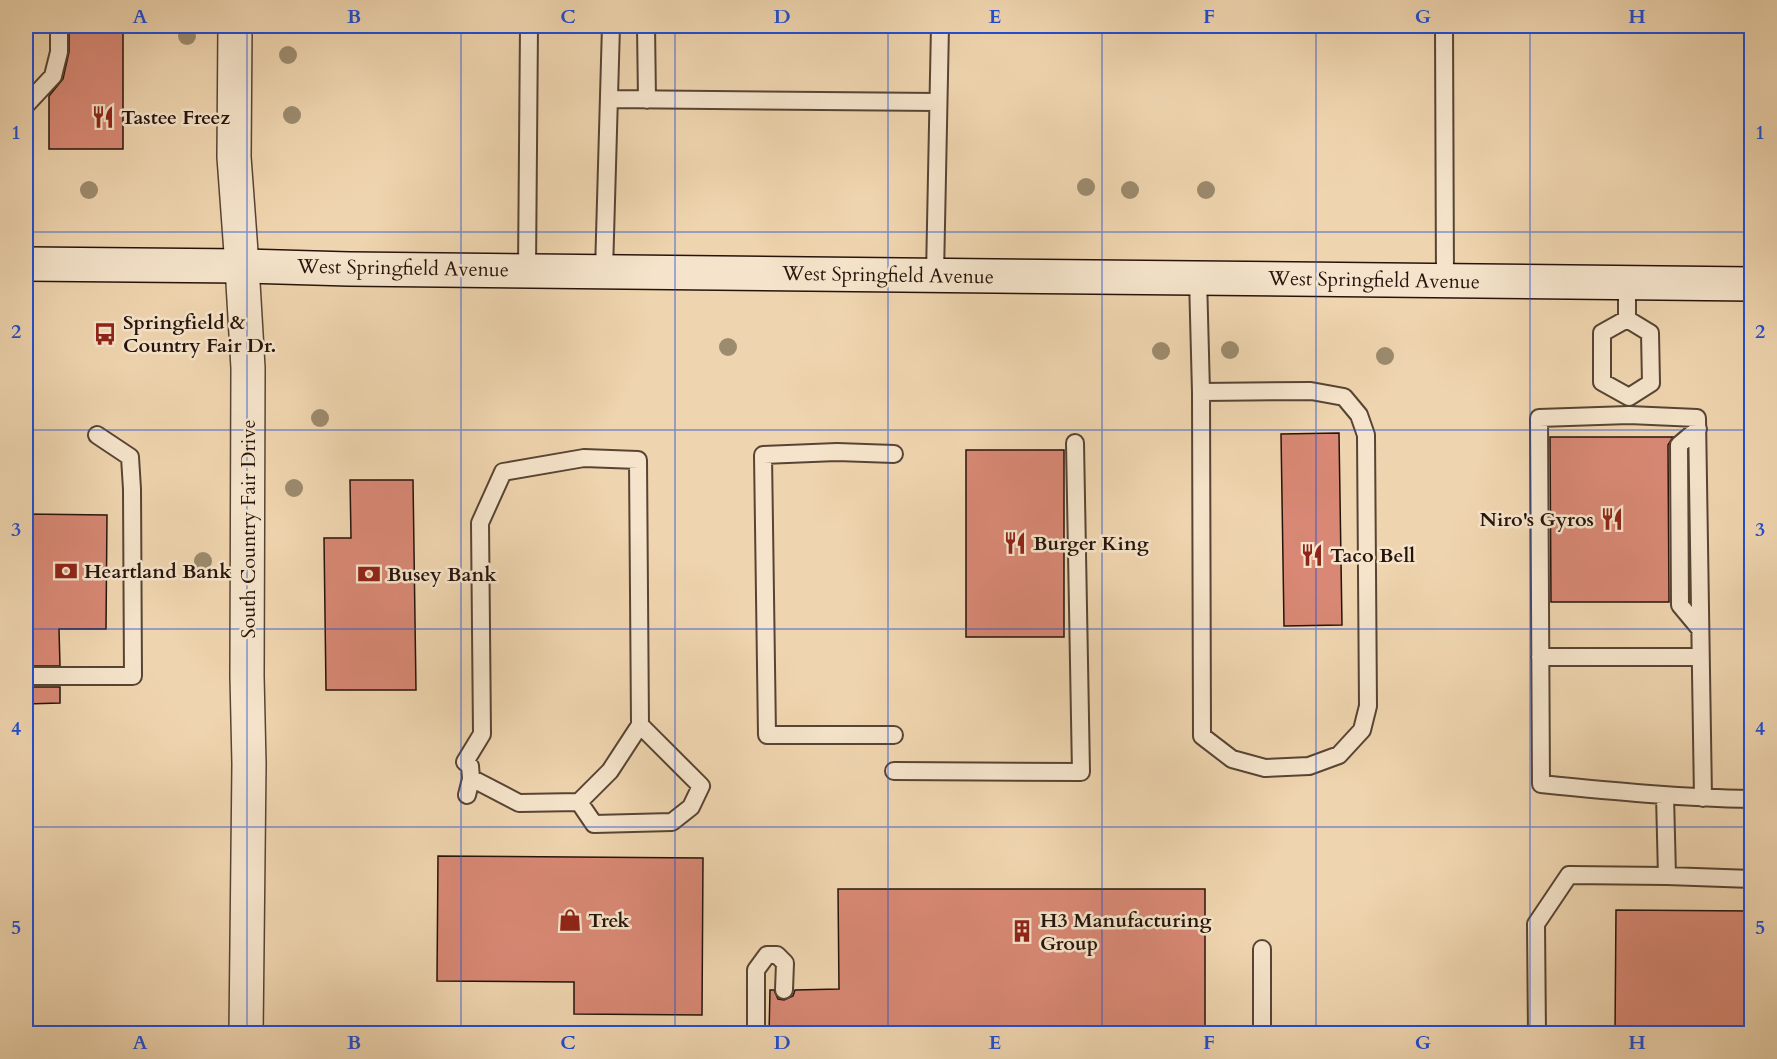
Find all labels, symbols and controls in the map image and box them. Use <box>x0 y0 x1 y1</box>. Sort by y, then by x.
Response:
text: A <box>132 3 148 30</box>
text: B <box>347 3 361 30</box>
text: C <box>560 3 576 30</box>
text: D <box>773 3 791 30</box>
text: E <box>989 3 1001 30</box>
text: F <box>1203 3 1215 30</box>
text: G <box>1415 3 1431 30</box>
text: H <box>1628 3 1646 30</box>
restaurant icon: Tastee Freez <box>90 104 116 130</box>
place label: Tastee Freez <box>121 104 230 131</box>
text: 1 <box>11 119 21 146</box>
text: 1 <box>1755 119 1765 146</box>
street label: West Springfield Avenue <box>296 253 509 283</box>
street label: West Springfield Avenue <box>781 260 994 290</box>
street label: West Springfield Avenue <box>1267 265 1480 295</box>
place label: Springfield & Country Fair Dr. <box>123 309 276 359</box>
text: 2 <box>11 318 21 345</box>
text: 2 <box>1755 318 1765 345</box>
bus stop icon: Springfield & Country Fair Dr. <box>92 321 118 347</box>
street label: South Country Fair Drive <box>235 419 262 639</box>
place label: Niro's Gyros <box>1480 506 1594 533</box>
restaurant icon: Niro's Gyros <box>1599 506 1625 532</box>
text: 3 <box>11 516 21 543</box>
text: 3 <box>1755 516 1765 543</box>
restaurant icon: Burger King <box>1002 530 1028 556</box>
place label: Burger King <box>1033 530 1149 557</box>
restaurant icon: Taco Bell <box>1299 542 1325 568</box>
place label: Taco Bell <box>1330 542 1415 569</box>
bank icon: Heartland Bank <box>53 558 79 584</box>
place label: Heartland Bank <box>84 558 232 585</box>
bank icon: Busey Bank <box>356 561 382 587</box>
place label: Busey Bank <box>387 561 497 588</box>
text: 4 <box>11 715 21 742</box>
text: 4 <box>1755 715 1765 742</box>
shop icon: Trek <box>557 907 583 933</box>
place label: Trek <box>588 907 630 934</box>
place label: H3 Manufacturing Group <box>1040 907 1212 957</box>
text: 5 <box>11 914 21 941</box>
text: 5 <box>1755 914 1765 941</box>
building icon: H3 Manufacturing Group <box>1009 918 1035 944</box>
text: A <box>132 1029 148 1056</box>
text: B <box>347 1029 361 1056</box>
text: C <box>560 1029 576 1056</box>
text: D <box>773 1029 791 1056</box>
text: E <box>989 1029 1001 1056</box>
text: F <box>1203 1029 1215 1056</box>
text: G <box>1415 1029 1431 1056</box>
text: H <box>1628 1029 1646 1056</box>

